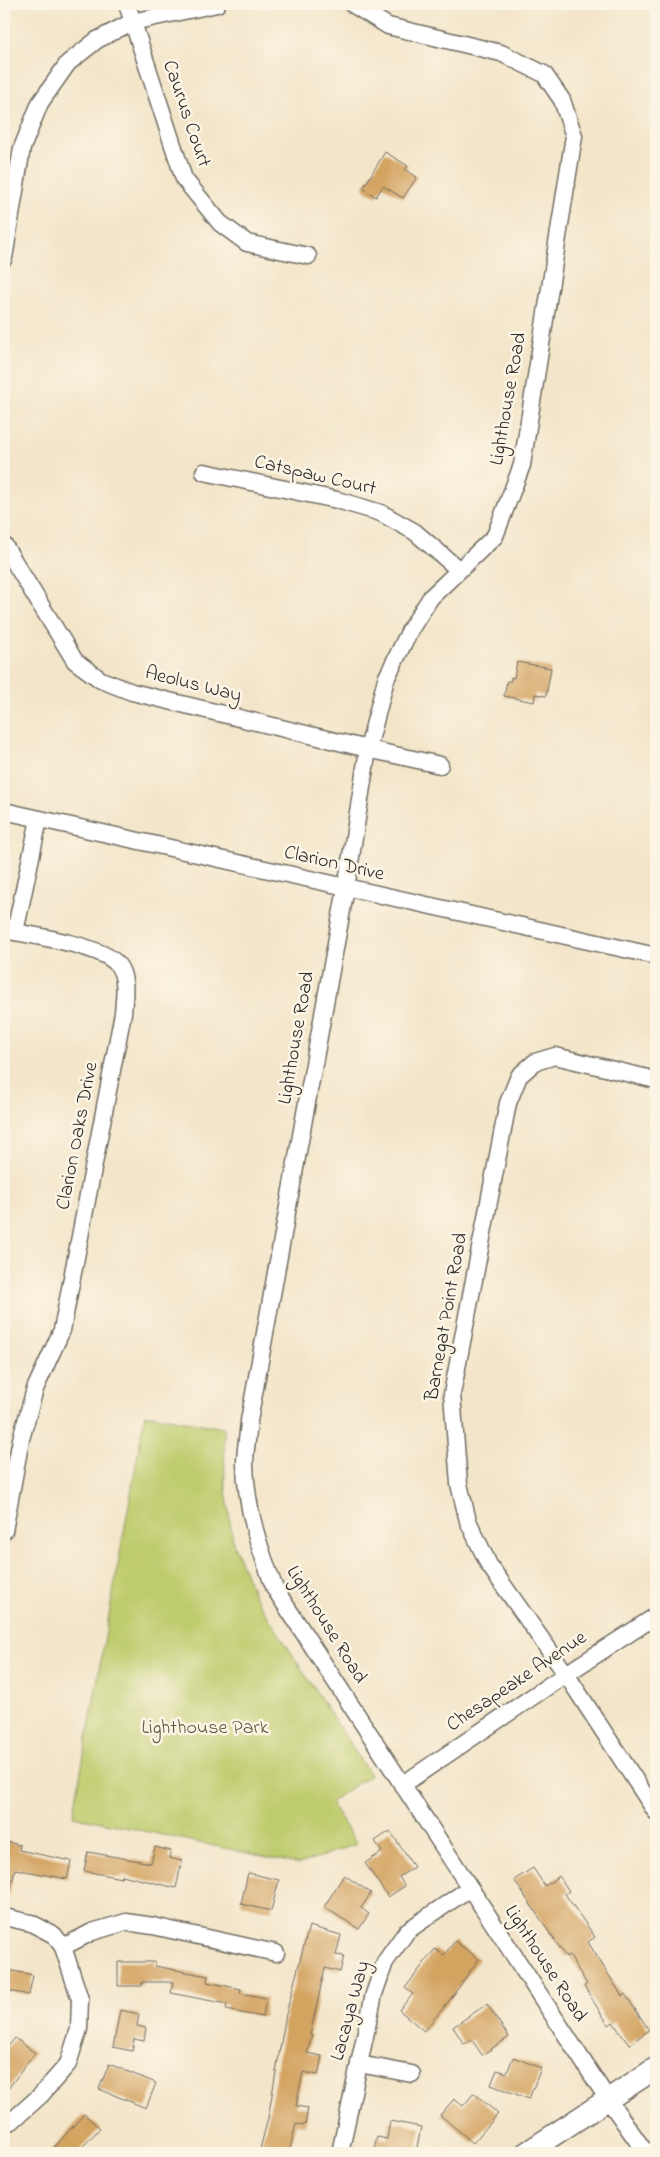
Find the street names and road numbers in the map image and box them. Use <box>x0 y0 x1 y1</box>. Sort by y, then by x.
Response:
street label: Caurus Court <box>154 57 218 172</box>
street label: Lighthouse Road <box>483 330 536 468</box>
street label: Catspaw Court <box>251 448 379 504</box>
street label: Aeolus Way <box>142 659 244 711</box>
street label: Clarion Drive <box>281 838 387 890</box>
street label: Lighthouse Road <box>271 969 324 1107</box>
street label: Clarion Oaks Drive <box>49 1060 107 1212</box>
street label: Barnegat Point Road <box>418 1231 477 1405</box>
street label: Lighthouse Road <box>277 1560 374 1690</box>
street label: Chesapeake Avenue <box>441 1624 593 1740</box>
street label: Lighthouse Road <box>495 1900 594 2029</box>
street label: Lacaya Way <box>324 1958 378 2064</box>

